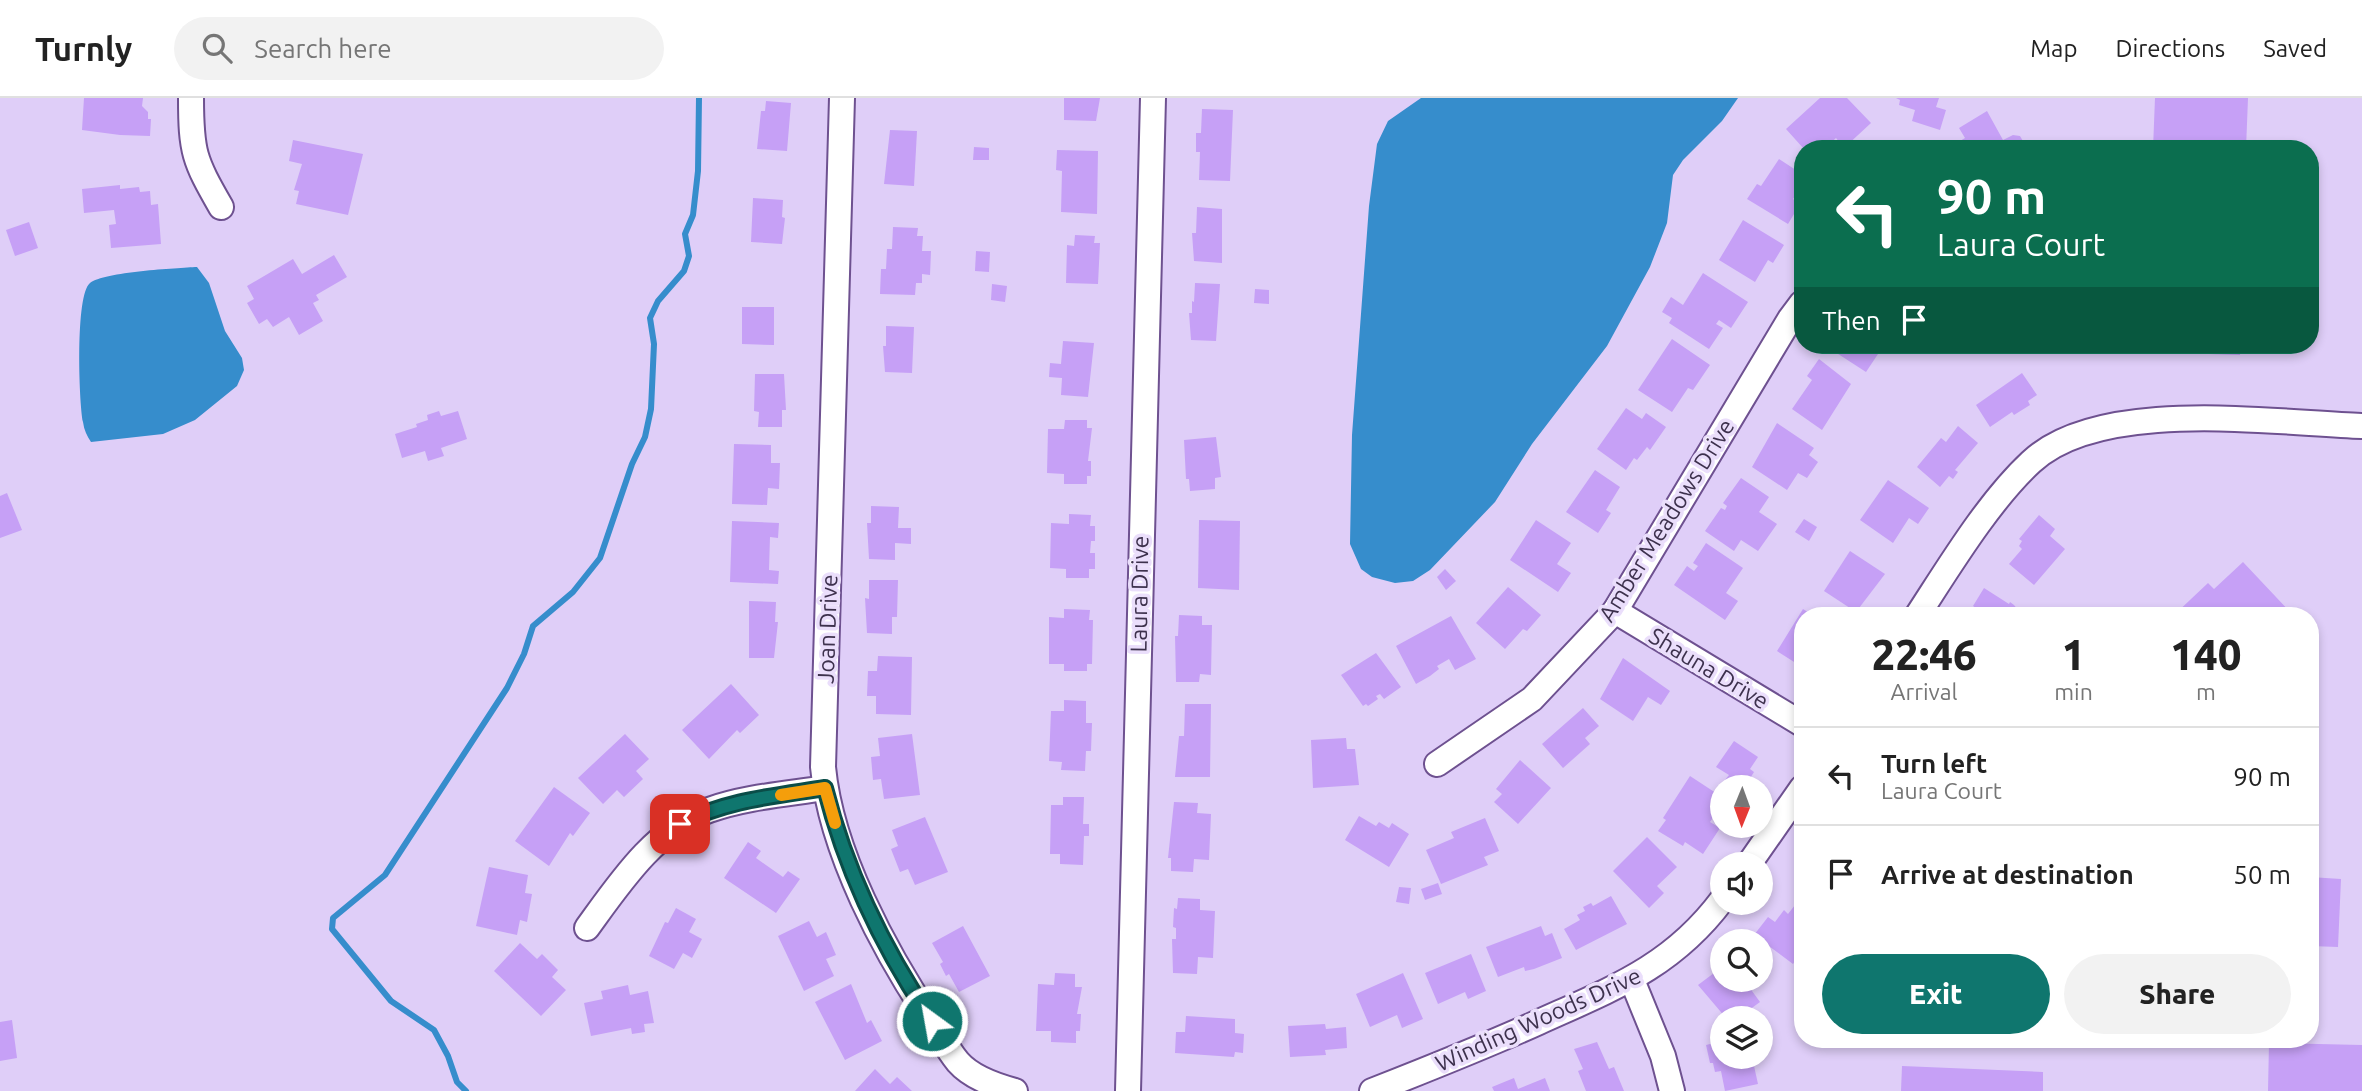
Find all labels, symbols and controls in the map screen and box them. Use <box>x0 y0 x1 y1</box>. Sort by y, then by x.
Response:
search box <box>174 17 664 80</box>
icon: search <box>198 29 236 67</box>
text: Turnly <box>35 30 132 67</box>
text: Search here <box>254 34 392 63</box>
text: Map <box>2030 35 2077 62</box>
text: Directions <box>2115 35 2225 62</box>
text: Saved <box>2263 35 2327 62</box>
icon: left <box>1822 168 1913 259</box>
text: 90 m <box>1937 168 2046 223</box>
text: Laura Court <box>1937 226 2105 262</box>
icon: arrive <box>1895 301 1933 339</box>
text: Then <box>1822 306 1881 335</box>
street label: Amber Meadows Drive <box>1593 414 1739 626</box>
street label: Laura Drive <box>1125 535 1153 653</box>
street label: Joan Drive <box>813 574 841 684</box>
street label: Shauna Drive <box>1645 623 1773 713</box>
text: 22:46 <box>1872 631 1977 678</box>
text: 1 <box>2062 631 2085 678</box>
text: 140 <box>2170 631 2241 678</box>
text: Arrival <box>1891 679 1958 704</box>
text: min <box>2054 679 2093 704</box>
text: m <box>2196 679 2216 704</box>
text: Turn left <box>1881 749 1987 778</box>
icon: left <box>1822 757 1860 795</box>
text: 90 m <box>2233 762 2291 791</box>
north arrow <box>1710 775 1773 838</box>
map controls <box>1710 775 1773 1069</box>
text: Laura Court <box>1881 778 2002 803</box>
pin <box>650 794 710 854</box>
icon: arrive <box>661 805 699 843</box>
button: sound <box>1710 852 1773 915</box>
icon: arrive <box>1822 855 1860 893</box>
text: Arrive at destination <box>1881 860 2134 889</box>
text: 50 m <box>2233 860 2291 889</box>
button: search <box>1710 929 1773 992</box>
button: Exit <box>1822 954 2050 1034</box>
button: Share <box>2064 954 2291 1034</box>
street label: Winding Woods Drive <box>1431 962 1645 1076</box>
position arrow <box>895 984 969 1058</box>
button: layers <box>1710 1006 1773 1069</box>

